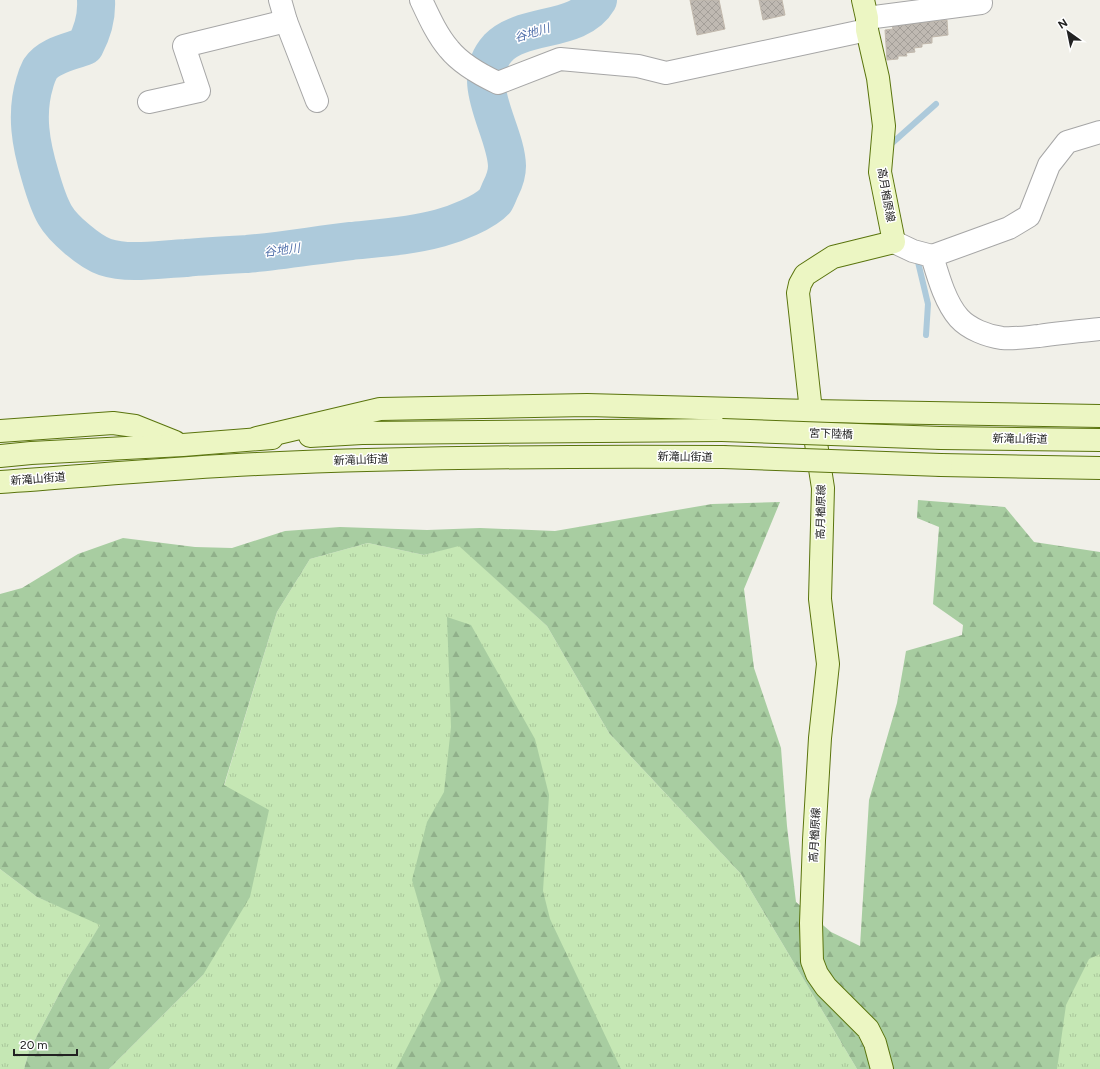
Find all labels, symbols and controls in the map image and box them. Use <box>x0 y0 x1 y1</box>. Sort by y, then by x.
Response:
north arrow <box>1048 12 1088 52</box>
text: N <box>1056 16 1070 32</box>
water label: 谷地川 <box>513 20 553 45</box>
street label: 高月楢原線 <box>875 167 897 223</box>
water label: 谷地川 <box>263 241 303 259</box>
street label: 宮下陸橋 <box>809 427 853 441</box>
street label: 新滝山街道 <box>992 432 1048 446</box>
street label: 新滝山街道 <box>657 450 713 464</box>
street label: 新滝山街道 <box>333 453 389 467</box>
street label: 新滝山街道 <box>10 471 66 487</box>
street label: 高月楢原線 <box>814 484 828 540</box>
street label: 高月楢原線 <box>807 807 823 863</box>
scale bar <box>14 1031 77 1057</box>
text: 20 m <box>20 1038 48 1052</box>

